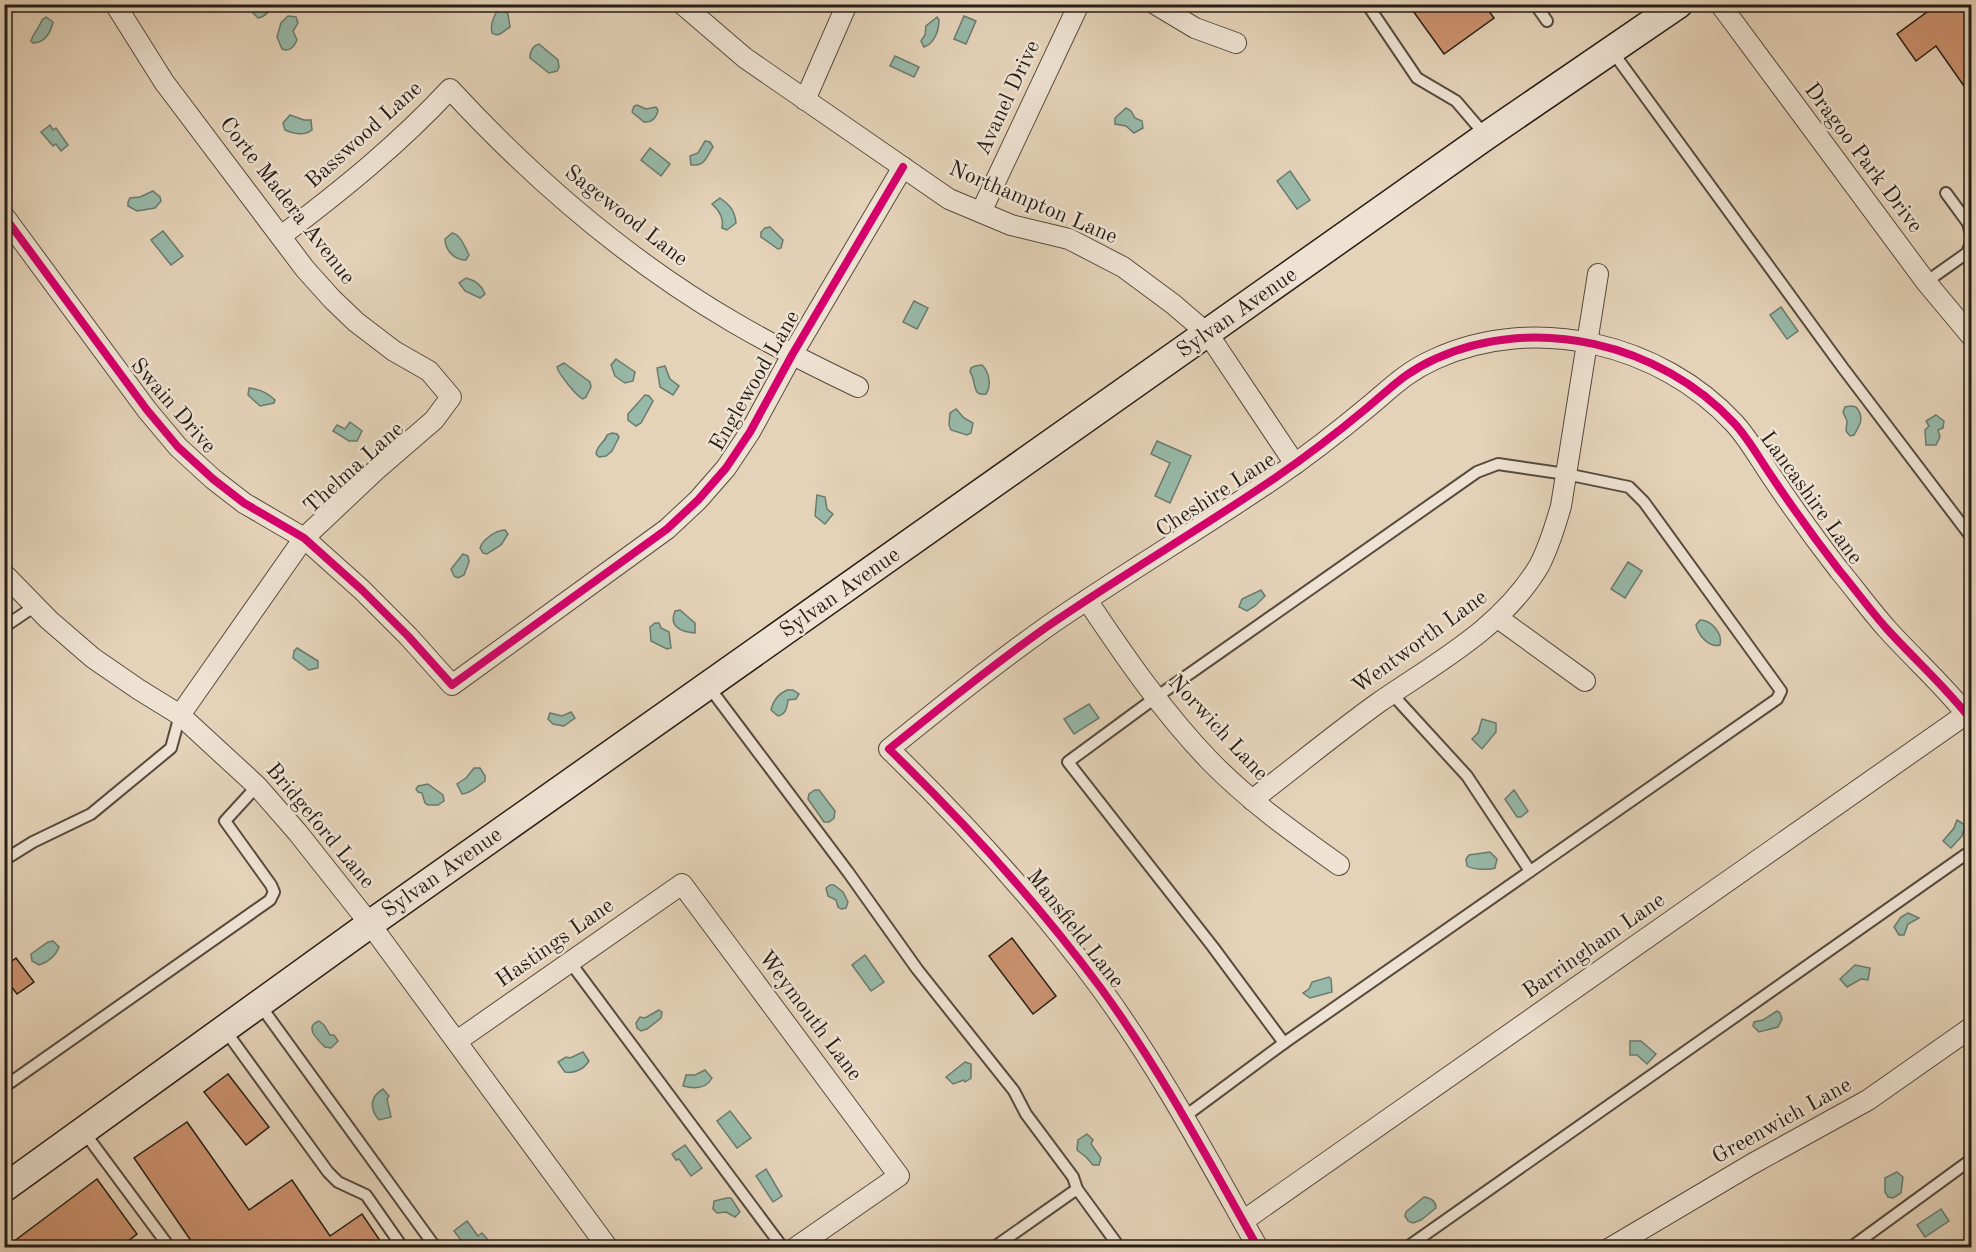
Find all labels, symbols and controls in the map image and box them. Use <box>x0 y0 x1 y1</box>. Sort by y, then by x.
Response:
street label: Avanel Drive <box>972 37 1044 159</box>
street label: Basswood Lane <box>302 77 426 193</box>
street label: Dragoo Park Drive <box>1800 79 1926 237</box>
street label: Corte Madera Avenue <box>215 113 359 289</box>
street label: Northampton Lane <box>946 158 1120 248</box>
street label: Sagewood Lane <box>560 161 692 271</box>
street label: Sylvan Avenue <box>1173 264 1301 362</box>
street label: Englewood Lane <box>706 307 804 455</box>
street label: Swain Drive <box>126 354 220 458</box>
street label: Thelma Lane <box>300 418 408 518</box>
street label: Lancashire Lane <box>1756 427 1866 569</box>
street label: Cheshire Lane <box>1152 448 1280 542</box>
street label: Sylvan Avenue <box>776 544 904 642</box>
street label: Wentworth Lane <box>1349 586 1491 698</box>
street label: Norwich Lane <box>1164 671 1272 785</box>
street label: Bridgeford Lane <box>261 759 379 893</box>
street label: Sylvan Avenue <box>378 824 506 922</box>
street label: Mansfield Lane <box>1022 866 1128 992</box>
street label: Barringham Lane <box>1519 889 1669 1003</box>
street label: Hastings Lane <box>492 894 618 992</box>
street label: Weymouth Lane <box>754 947 866 1085</box>
street label: Greenwich Lane <box>1709 1074 1855 1168</box>

